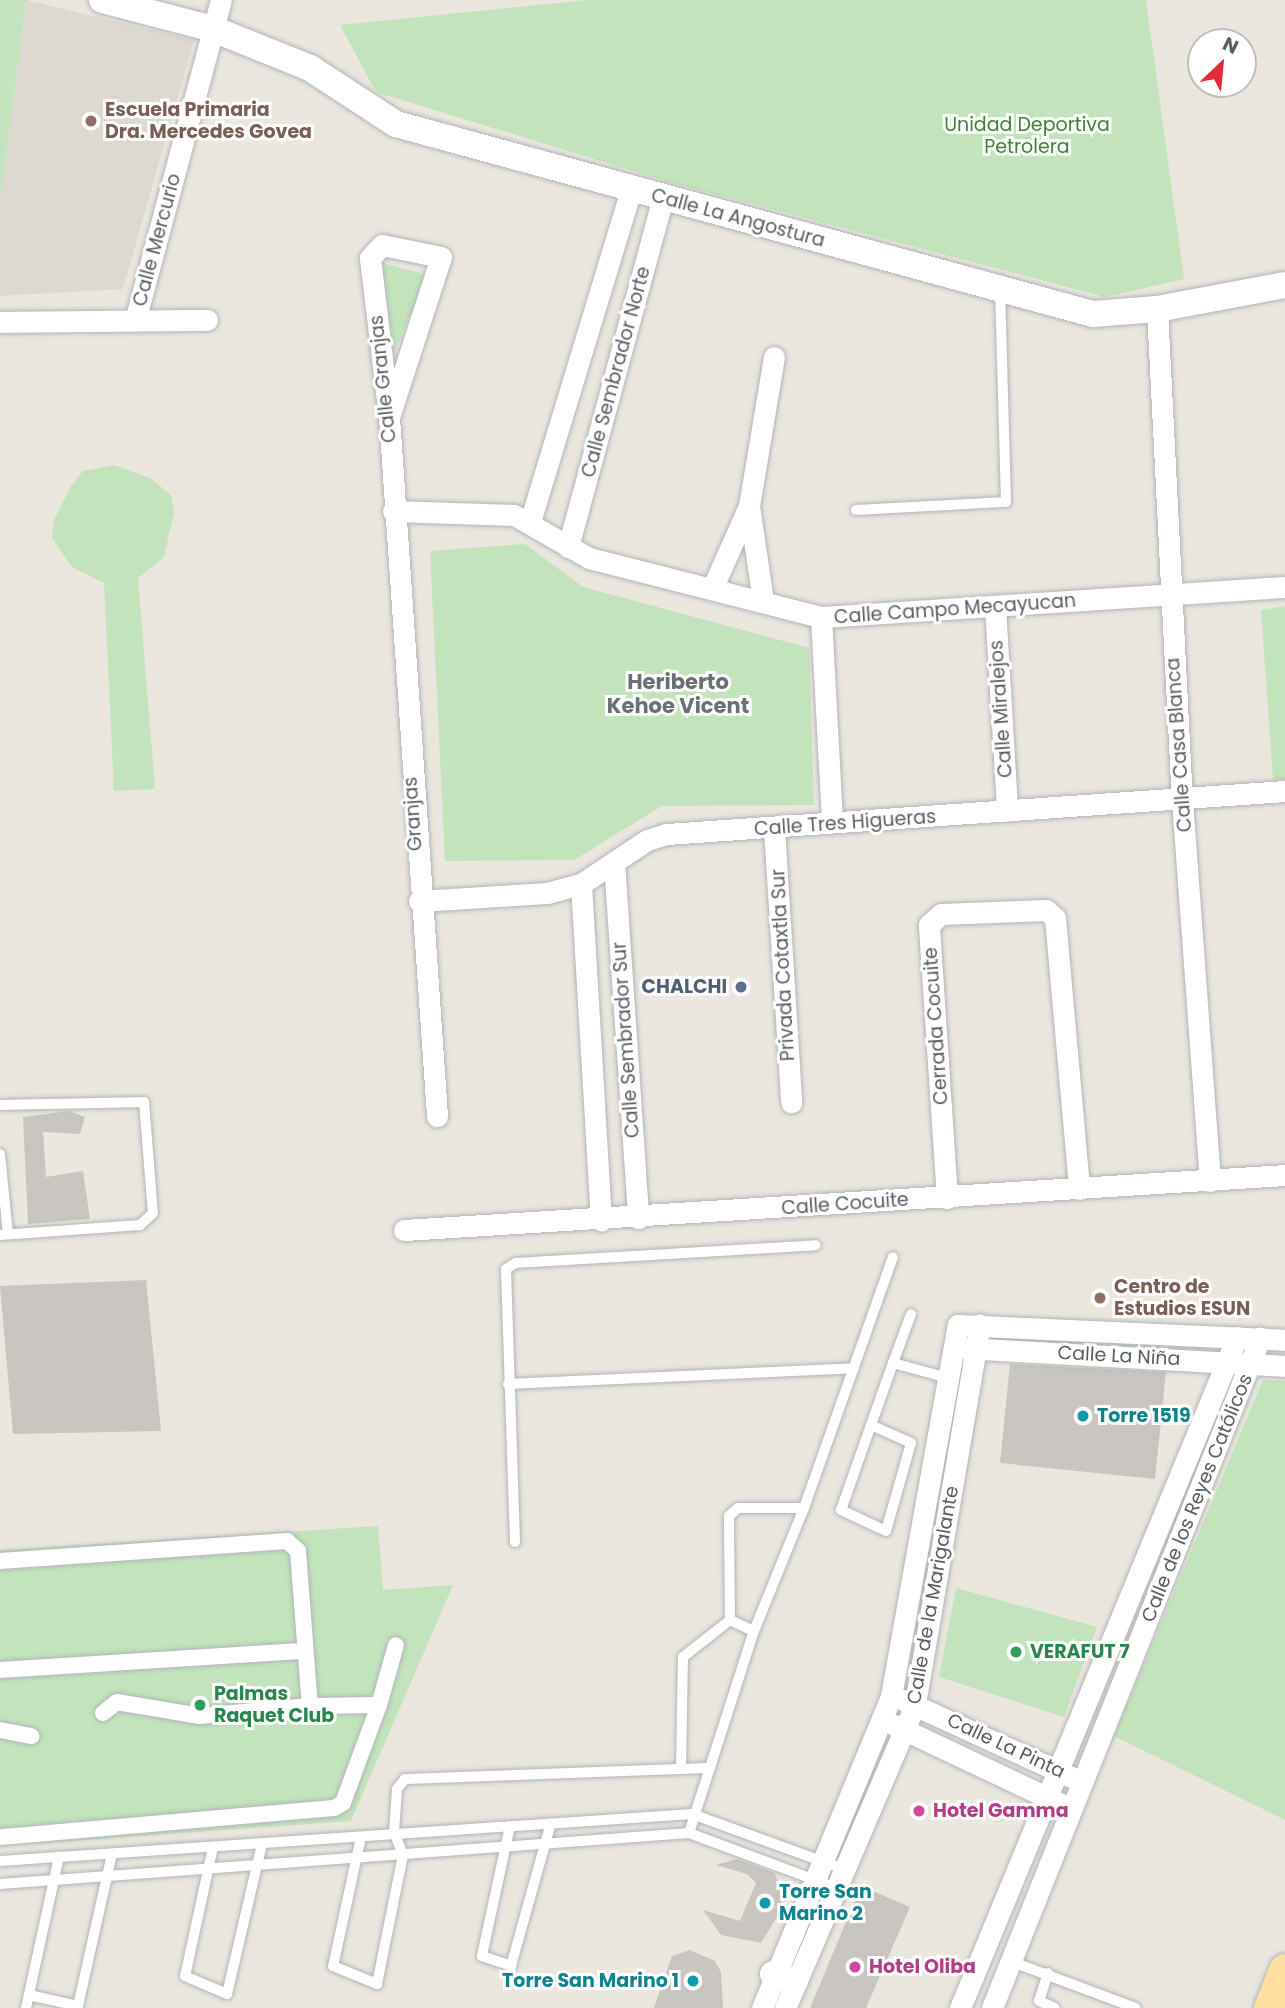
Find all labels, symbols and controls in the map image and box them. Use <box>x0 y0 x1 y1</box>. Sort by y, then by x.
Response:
north arrow <box>1187 28 1257 98</box>
text: N <box>1218 30 1243 61</box>
place label: Escuela Primaria Dra. Mercedes Govea <box>105 99 312 143</box>
marker: Escuela Primaria Dra. Mercedes Govea <box>83 113 99 129</box>
park label: Unidad Deportiva Petrolera <box>944 114 1110 158</box>
street label: Calle Mercurio <box>128 171 186 309</box>
street label: Calle La Angostura <box>649 184 827 252</box>
street label: Calle Sembrador Norte <box>577 264 655 480</box>
street label: Calle Granjas <box>365 314 401 444</box>
street label: Calle Campo Mecayucan <box>833 589 1077 629</box>
street label: Calle Miralejos <box>985 639 1017 779</box>
street label: Calle Casa Blanca <box>1162 657 1196 833</box>
district label: Heriberto Kehoe Vicent <box>607 669 749 719</box>
street label: Granjas <box>399 776 427 852</box>
street label: Calle Tres Higueras <box>753 805 937 841</box>
street label: Privada Cotaxtla Sur <box>767 868 799 1062</box>
street label: Calle Sembrador Sur <box>608 941 644 1139</box>
street label: Cerrada Cocuite <box>919 946 953 1106</box>
place label: CHALCHI <box>642 976 727 998</box>
marker: CHALCHI <box>733 979 749 995</box>
street label: Calle Cocuite <box>781 1188 909 1220</box>
place label: Centro de Estudios ESUN <box>1114 1276 1250 1320</box>
marker: Centro de Estudios ESUN <box>1092 1290 1108 1306</box>
street label: Calle La Niña <box>1057 1341 1181 1371</box>
street label: Calle de los Reyes Católicos <box>1137 1371 1257 1625</box>
place label: Torre 1519 <box>1097 1405 1191 1427</box>
marker: Torre 1519 <box>1075 1408 1091 1424</box>
street label: Calle de la Marigalante <box>903 1484 963 1706</box>
place label: VERAFUT 7 <box>1030 1641 1130 1663</box>
marker: VERAFUT 7 <box>1008 1644 1024 1660</box>
place label: Palmas Raquet Club <box>214 1683 334 1727</box>
marker: Palmas Raquet Club <box>192 1697 208 1713</box>
street label: Calle La Pinta <box>943 1709 1069 1783</box>
place label: Hotel Gamma <box>933 1800 1069 1822</box>
marker: Hotel Gamma <box>911 1803 927 1819</box>
place label: Torre San Marino 2 <box>779 1881 872 1925</box>
marker: Torre San Marino 2 <box>757 1895 773 1911</box>
place label: Hotel Oliba <box>869 1956 976 1978</box>
marker: Hotel Oliba <box>847 1959 863 1975</box>
place label: Torre San Marino 1 <box>502 1970 679 1992</box>
marker: Torre San Marino 1 <box>685 1973 701 1989</box>

